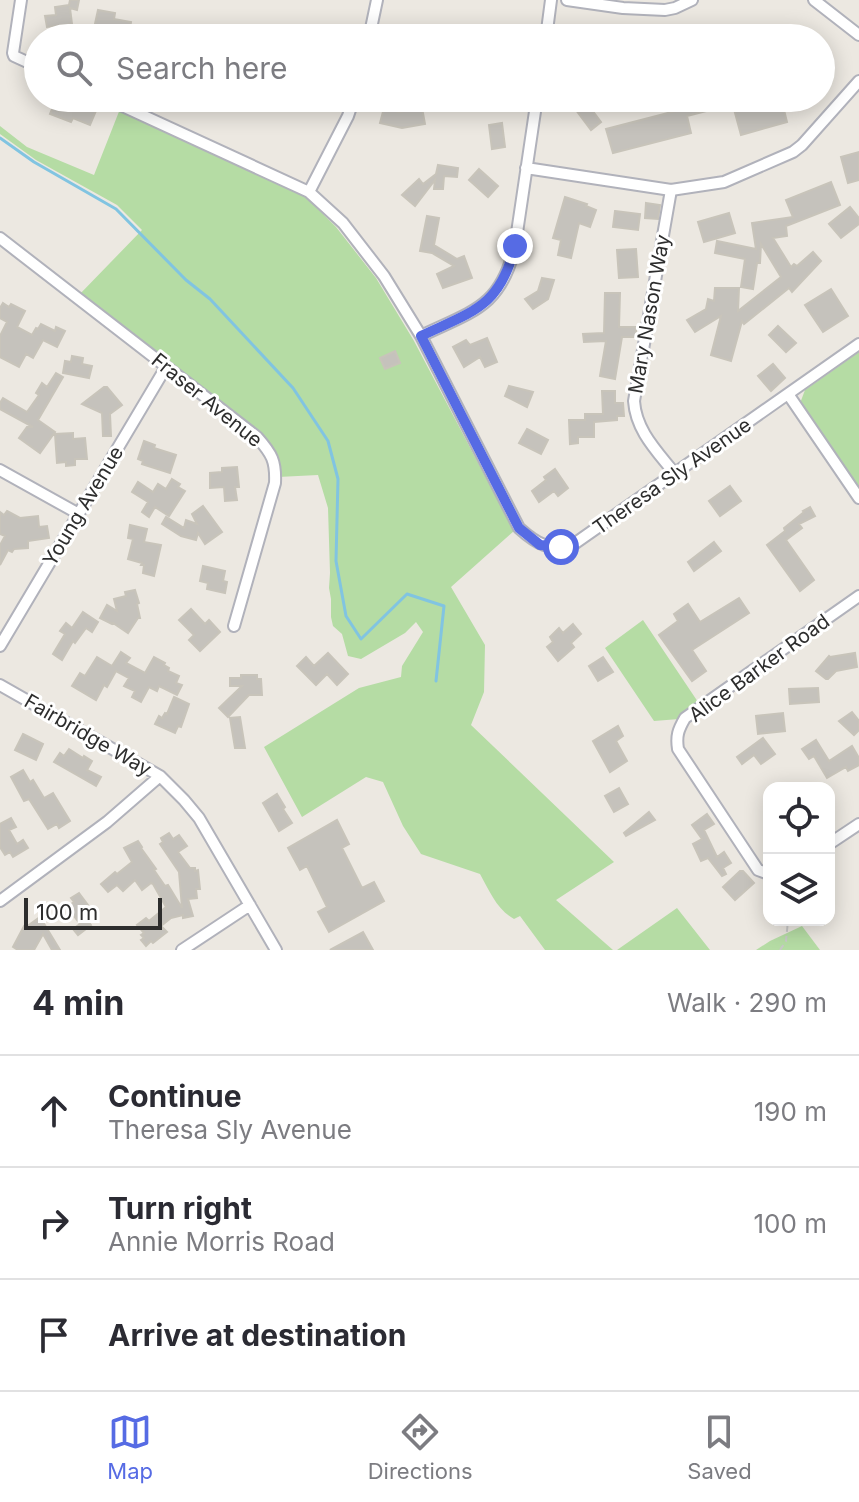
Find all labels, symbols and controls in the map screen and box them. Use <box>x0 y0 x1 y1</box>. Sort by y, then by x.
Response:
search box <box>24 24 835 112</box>
icon: search <box>52 46 96 90</box>
text: Search here <box>116 50 288 86</box>
route end <box>497 228 533 264</box>
street label: Mary Nason Way <box>623 233 675 395</box>
street label: Fraser Avenue <box>147 348 267 452</box>
street label: Theresa Sly Avenue <box>588 412 756 540</box>
street label: Young Avenue <box>38 442 128 570</box>
route start <box>543 529 579 565</box>
street label: Alice Barker Road <box>684 609 834 727</box>
street label: Fairbridge Way <box>20 689 156 781</box>
map controls <box>763 782 835 926</box>
button: locate <box>763 782 835 854</box>
button: layers <box>763 854 835 926</box>
scale bar <box>24 894 162 930</box>
text: 100 m <box>36 899 98 925</box>
text: 4 min <box>32 982 124 1023</box>
text: Walk · 290 m <box>667 987 827 1018</box>
text: Continue <box>108 1078 242 1114</box>
icon: ahead <box>32 1089 76 1133</box>
text: 190 m <box>754 1096 827 1127</box>
text: Theresa Sly Avenue <box>108 1114 352 1145</box>
text: Turn right <box>108 1190 252 1226</box>
icon: right <box>32 1201 76 1245</box>
text: 100 m <box>754 1208 827 1239</box>
text: Annie Morris Road <box>108 1226 335 1257</box>
icon: arrive <box>32 1313 76 1357</box>
text: Arrive at destination <box>108 1317 406 1353</box>
tab: Map <box>107 1410 153 1484</box>
tab: Directions <box>368 1410 473 1484</box>
tab: Saved <box>687 1410 752 1484</box>

